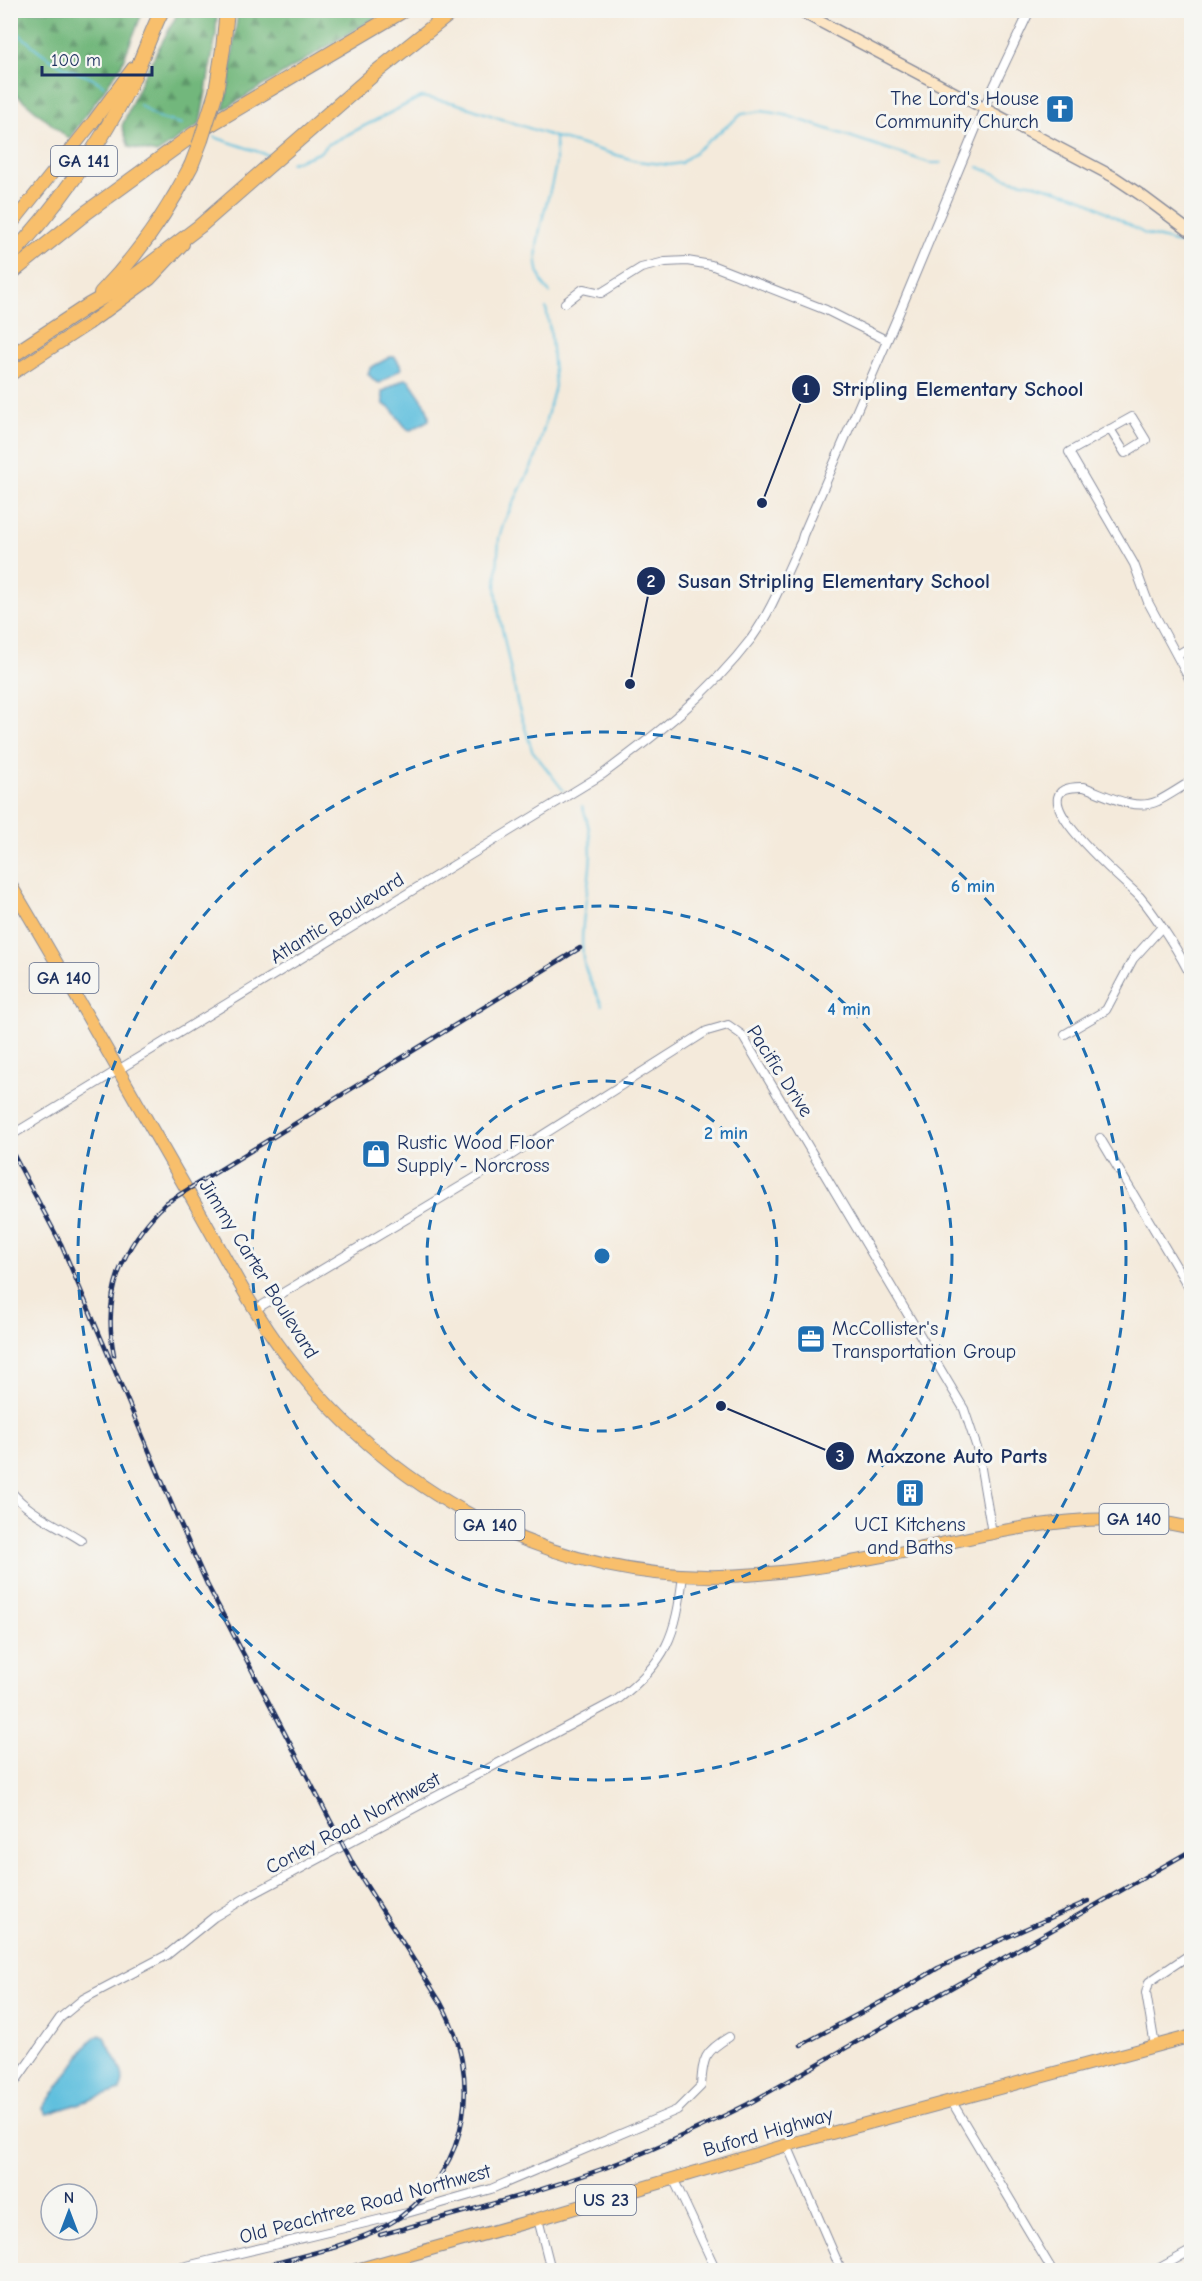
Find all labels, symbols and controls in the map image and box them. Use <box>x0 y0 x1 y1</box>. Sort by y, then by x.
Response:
scale bar <box>42 39 152 77</box>
text: 100 m <box>51 50 101 71</box>
place label: The Lord's House Community Church <box>875 87 1039 133</box>
church icon: The Lord's House Community Church <box>1044 93 1076 125</box>
road number: GA 141 <box>51 146 117 176</box>
callout: Stripling Elementary School <box>791 369 1096 408</box>
text: Stripling Elementary School <box>832 377 1084 401</box>
text: 1 <box>802 379 810 400</box>
callout: Susan Stripling Elementary School <box>636 562 1002 601</box>
text: Susan Stripling Elementary School <box>678 569 990 593</box>
text: 2 <box>647 571 656 592</box>
street label: Atlantic Boulevard <box>266 868 408 968</box>
text: 6 min <box>951 876 995 897</box>
road number: GA 140 <box>29 963 98 993</box>
text: 4 min <box>827 999 871 1020</box>
street label: Pacific Drive <box>742 1021 818 1121</box>
text: 2 min <box>704 1123 748 1144</box>
place label: Rustic Wood Floor Supply - Norcross <box>397 1131 554 1177</box>
shop icon: Rustic Wood Floor Supply - Norcross <box>360 1138 392 1170</box>
street label: Jimmy Carter Boulevard <box>195 1175 323 1363</box>
centre of rings <box>592 1246 612 1266</box>
place label: McCollister's Transportation Group <box>832 1317 1016 1363</box>
office icon: McCollister's Transportation Group <box>795 1323 827 1355</box>
callout: Maxzone Auto Parts <box>825 1436 1059 1475</box>
text: Maxzone Auto Parts <box>867 1444 1047 1468</box>
text: 3 <box>836 1446 844 1467</box>
building icon: UCI Kitchens and Baths <box>894 1477 926 1509</box>
road number: GA 140 <box>1100 1504 1168 1534</box>
road number: GA 140 <box>456 1510 524 1540</box>
place label: UCI Kitchens and Baths <box>854 1513 966 1559</box>
street label: Corley Road Northwest <box>262 1767 445 1879</box>
street label: Buford Highway <box>700 2102 836 2162</box>
street label: Old Peachtree Road Northwest <box>237 2159 494 2249</box>
north arrow <box>39 2182 99 2242</box>
road number: US 23 <box>576 2185 636 2215</box>
text: N <box>64 2189 74 2207</box>

